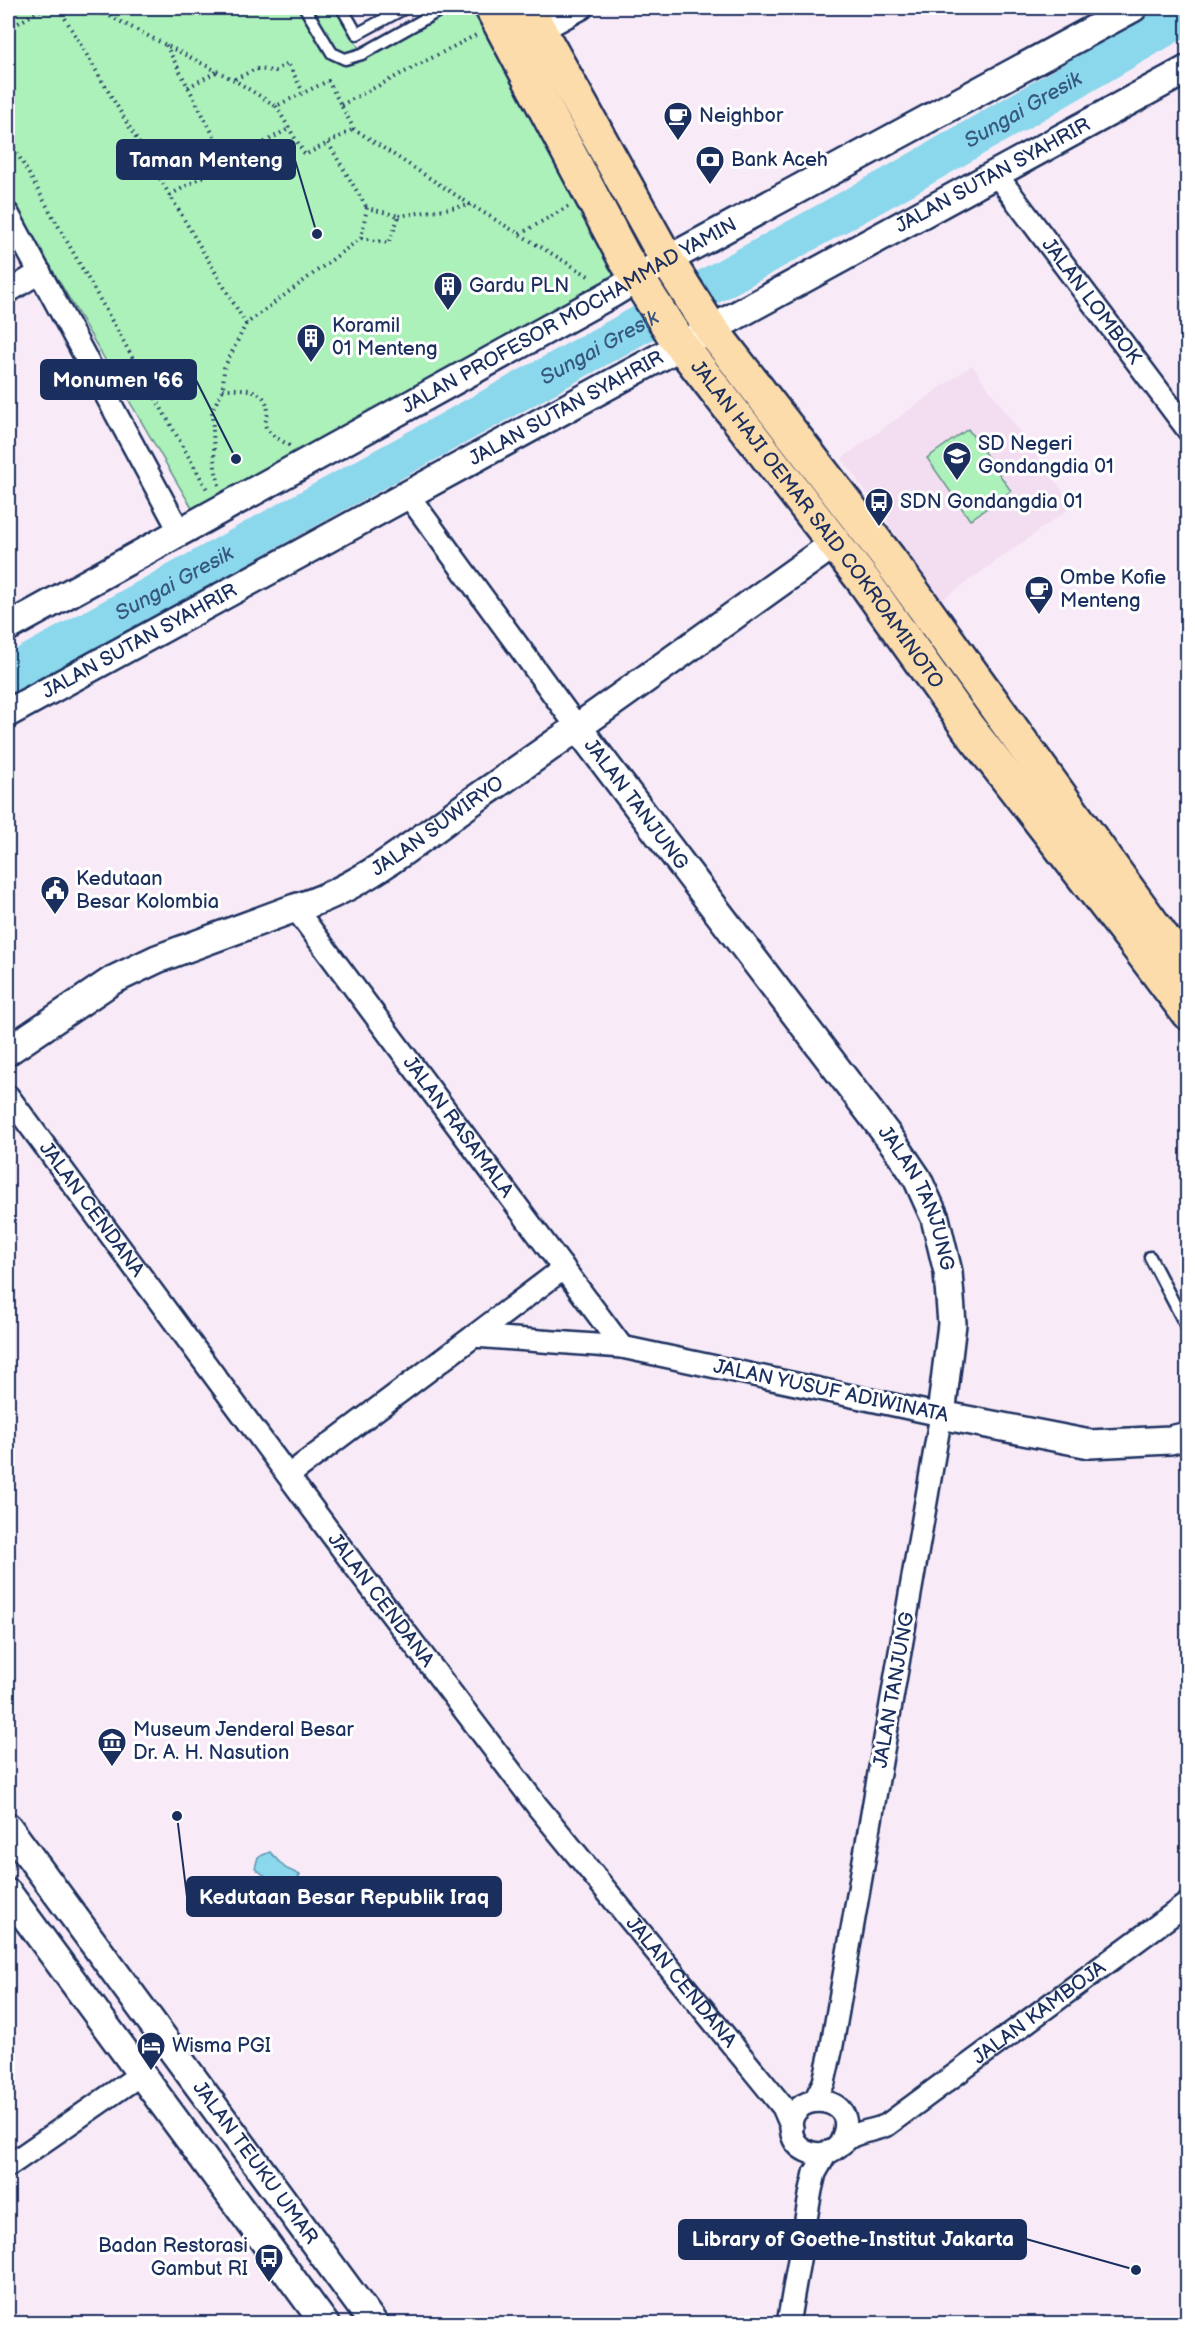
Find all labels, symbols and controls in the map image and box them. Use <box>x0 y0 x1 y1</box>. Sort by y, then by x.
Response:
water label: Sungai Gresik <box>960 65 1087 153</box>
cafe icon: Neighbor <box>662 100 694 142</box>
place label: Neighbor <box>699 104 784 128</box>
street label: JALAN SUTAN SYAHRIR <box>891 113 1094 238</box>
callout: Taman Menteng <box>117 140 295 179</box>
bank icon: Bank Aceh <box>694 144 726 186</box>
text: Taman Menteng <box>129 148 283 173</box>
place label: Bank Aceh <box>731 148 828 172</box>
street label: JALAN PROFESOR MOCHAMMAD YAMIN <box>398 213 741 419</box>
street label: JALAN LOMBOK <box>1036 233 1146 369</box>
building icon: Gardu PLN <box>432 270 464 312</box>
place label: Gardu PLN <box>469 274 569 298</box>
water label: Sungai Gresik <box>536 304 664 390</box>
place label: Koramil 01 Menteng <box>332 314 438 361</box>
building icon: Koramil 01 Menteng <box>295 322 327 364</box>
street label: JALAN SUTAN SYAHRIR <box>465 346 668 471</box>
street label: JALAN HAJI OEMAR SAID COKROAMINOTO <box>685 356 949 693</box>
callout: Monumen '66 <box>41 360 196 399</box>
text: Monumen '66 <box>52 368 184 393</box>
place label: SD Negeri Gondangdia 01 <box>978 432 1114 479</box>
school or university icon: SD Negeri Gondangdia 01 <box>941 440 973 482</box>
bus stop icon: SDN Gondangdia 01 <box>863 486 895 528</box>
place label: SDN Gondangdia 01 <box>900 490 1083 514</box>
water label: Sungai Gresik <box>111 540 238 626</box>
place label: Ombe Kofie Menteng <box>1060 566 1166 613</box>
cafe icon: Ombe Kofie Menteng <box>1023 574 1055 616</box>
street label: JALAN SUTAN SYAHRIR <box>38 578 241 704</box>
street label: JALAN TANJUNG <box>579 734 693 875</box>
street label: JALAN SUWIRYO <box>367 771 509 882</box>
place label: Kedutaan Besar Kolombia <box>76 867 219 914</box>
public building icon: Kedutaan Besar Kolombia <box>39 874 71 916</box>
street label: JALAN RASAMALA <box>398 1052 519 1203</box>
street label: JALAN TANJUNG <box>873 1121 959 1273</box>
street label: JALAN CENDANA <box>34 1137 150 1282</box>
street label: JALAN YUSUF ADIWINATA <box>711 1354 952 1428</box>
street label: JALAN CENDANA <box>322 1528 440 1673</box>
street label: JALAN TANJUNG <box>868 1610 920 1770</box>
place label: Museum Jenderal Besar Dr. A. H. Nasution <box>133 1718 354 1765</box>
museum icon: Museum Jenderal Besar Dr. A. H. Nasution <box>96 1726 128 1768</box>
callout: Kedutaan Besar Republik Iraq <box>187 1877 501 1916</box>
text: Kedutaan Besar Republik Iraq <box>199 1885 489 1910</box>
street label: JALAN CENDANA <box>621 1912 742 2053</box>
street label: JALAN KAMBOJA <box>968 1955 1111 2070</box>
hotel icon: Wisma PGI <box>135 2030 167 2072</box>
place label: Wisma PGI <box>172 2034 271 2058</box>
street label: JALAN TEUKU UMAR <box>187 2077 323 2249</box>
callout: Library of Goethe-Institut Jakarta <box>679 2220 1026 2259</box>
text: Library of Goethe-Institut Jakarta <box>692 2227 1014 2252</box>
place label: Badan Restorasi Gambut RI <box>98 2234 248 2281</box>
bus stop icon: Badan Restorasi Gambut RI <box>253 2242 285 2284</box>

